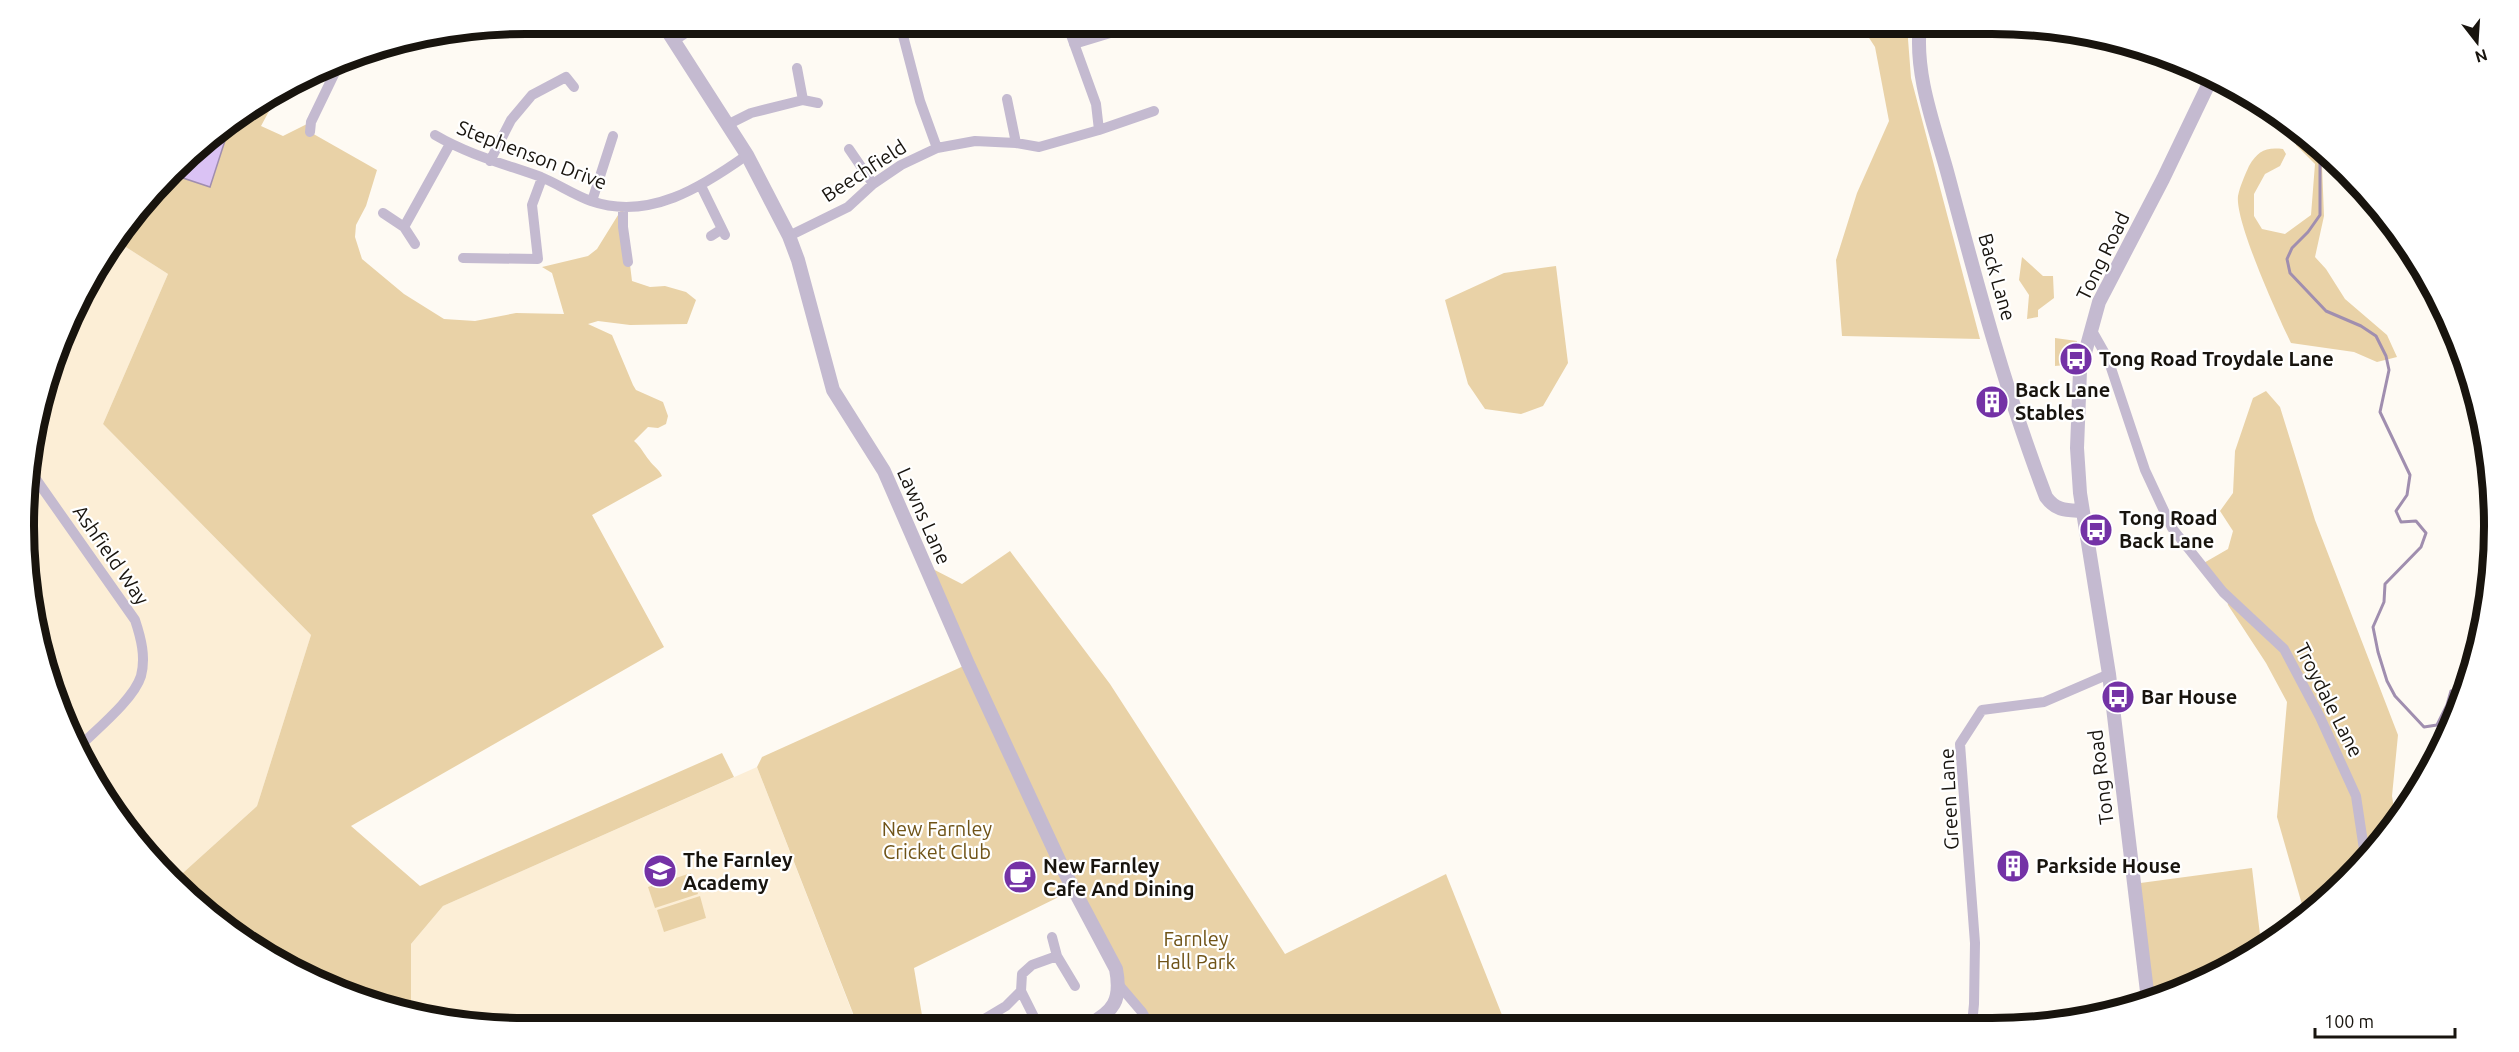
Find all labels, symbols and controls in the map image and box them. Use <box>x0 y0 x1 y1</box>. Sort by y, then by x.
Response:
north arrow <box>2447 12 2507 72</box>
text: N <box>2473 46 2490 67</box>
street label: Stephenson Drive <box>454 115 610 194</box>
street label: Beechfield <box>817 135 910 206</box>
street label: Tong Road <box>2071 208 2134 304</box>
street label: Back Lane <box>1974 230 2021 323</box>
bus stop icon: Tong Road Troydale Lane <box>2058 341 2094 377</box>
place label: Tong Road Troydale Lane <box>2099 347 2334 370</box>
place label: Back Lane Stables <box>2015 378 2110 424</box>
building icon: Back Lane Stables <box>1974 384 2010 420</box>
street label: Lawns Lane <box>893 464 956 568</box>
street label: Ashfield Way <box>69 500 154 609</box>
place label: Tong Road Back Lane <box>2119 506 2218 552</box>
bus stop icon: Tong Road Back Lane <box>2078 512 2114 548</box>
street label: Troydale Lane <box>2291 639 2368 761</box>
bus stop icon: Bar House <box>2100 679 2136 715</box>
place label: Bar House <box>2141 685 2237 708</box>
street label: Tong Road <box>2083 728 2118 826</box>
street label: Green Lane <box>1934 748 1963 850</box>
park label: New Farnley Cricket Club <box>882 817 993 863</box>
place label: The Farnley Academy <box>683 848 793 894</box>
building icon: Parkside House <box>1995 848 2031 884</box>
school or university icon: The Farnley Academy <box>642 853 678 889</box>
place label: New Farnley Cafe And Dining <box>1043 854 1195 900</box>
place label: Parkside House <box>2036 854 2181 877</box>
cafe icon: New Farnley Cafe And Dining <box>1002 859 1038 895</box>
park label: Farnley Hall Park <box>1156 927 1236 973</box>
scale bar <box>2315 1001 2454 1039</box>
text: 100 m <box>2324 1011 2374 1031</box>

